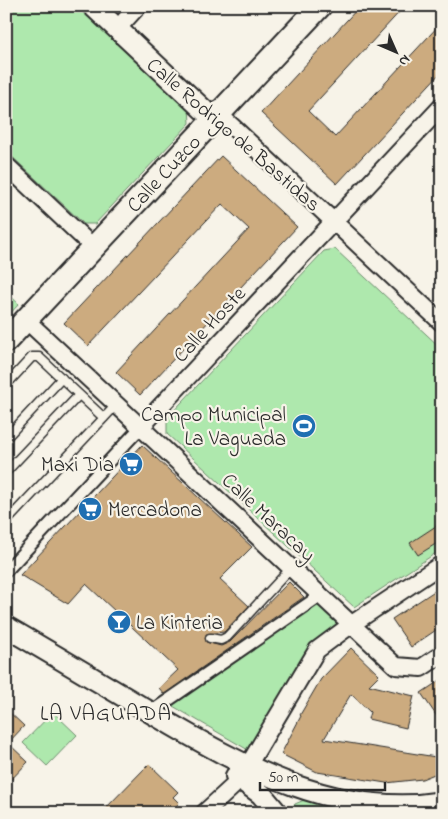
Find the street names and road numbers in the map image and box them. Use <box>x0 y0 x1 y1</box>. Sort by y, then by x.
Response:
street label: Calle Rodrigo de Bastidas <box>138 51 326 221</box>
street label: Calle Cuzco <box>121 129 209 220</box>
street label: Calle Hoste <box>167 280 254 370</box>
street label: Calle Maracay <box>213 467 321 571</box>

